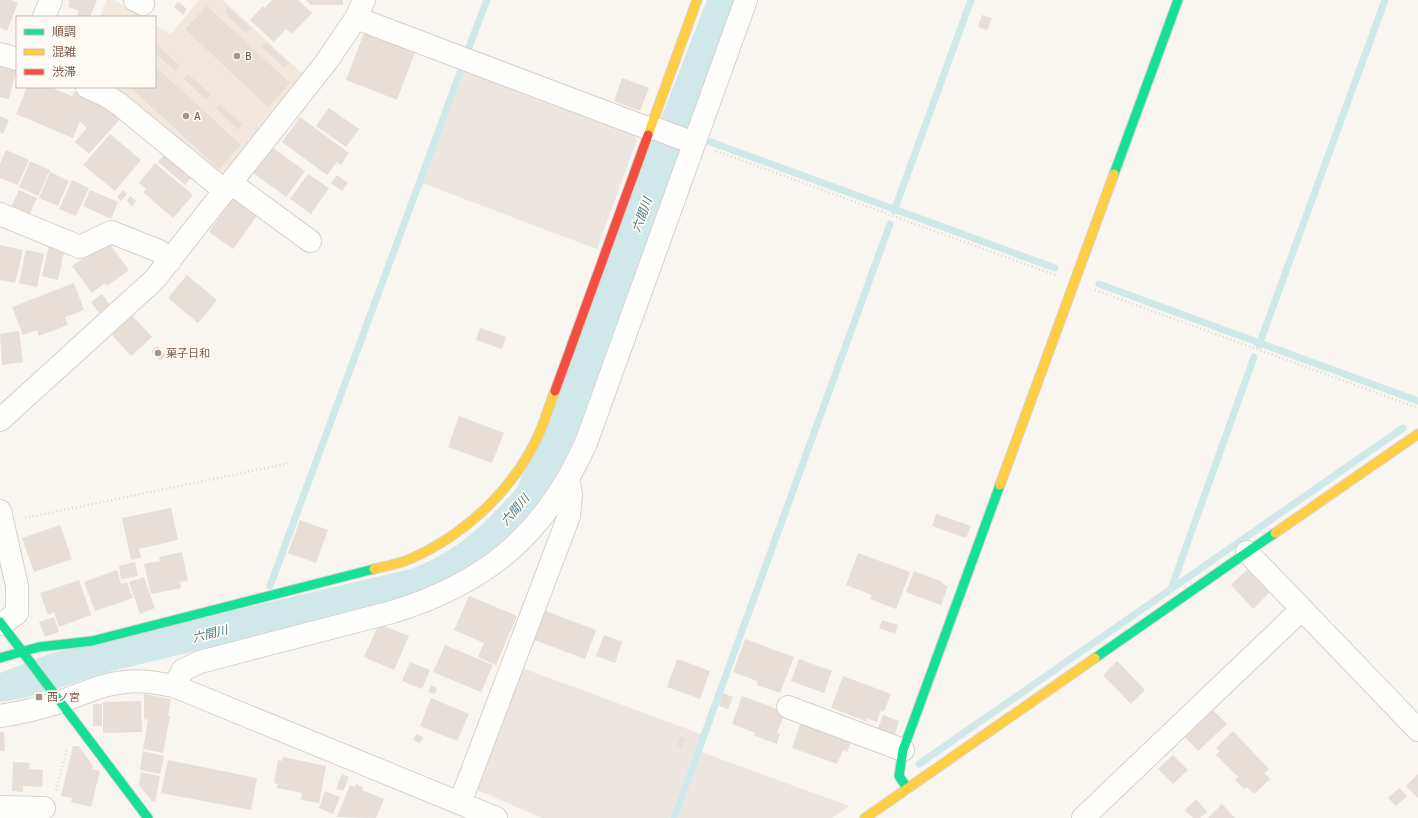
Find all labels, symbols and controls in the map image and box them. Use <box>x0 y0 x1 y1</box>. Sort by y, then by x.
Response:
legend <box>16 16 156 88</box>
text: 順調 <box>52 25 76 40</box>
text: 混雑 <box>52 45 76 60</box>
place label: B <box>245 50 252 63</box>
marker: B <box>232 51 242 61</box>
text: 渋滞 <box>52 65 76 80</box>
place label: A <box>194 110 201 123</box>
marker: A <box>181 111 191 121</box>
water label: 六間川 <box>629 194 656 235</box>
place label: 菓子日和 <box>166 347 210 360</box>
marker: 菓子日和 <box>153 348 163 358</box>
water label: 六間川 <box>498 490 534 529</box>
water label: 六間川 <box>191 622 231 646</box>
place label: 西ノ宮 <box>47 691 80 704</box>
marker: 西ノ宮 <box>34 692 44 702</box>

